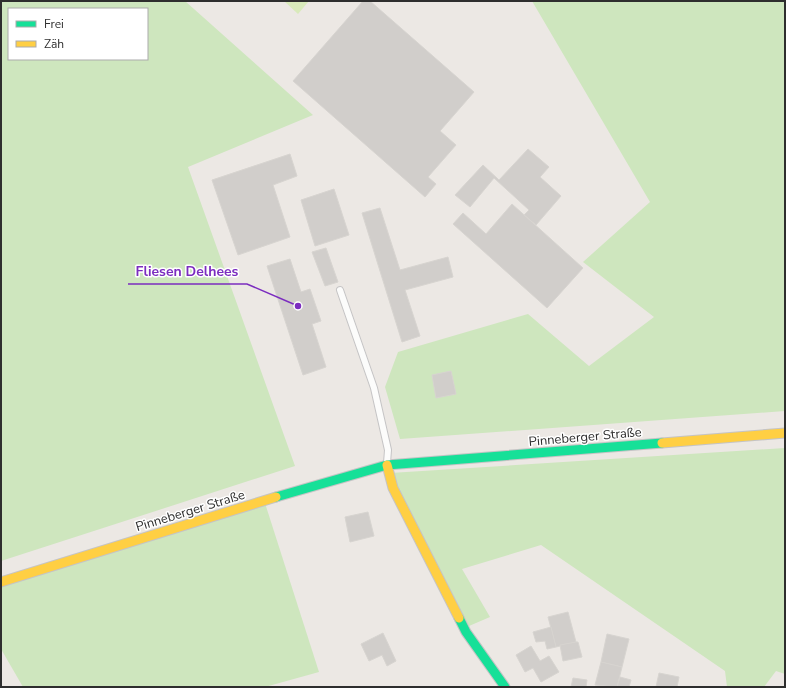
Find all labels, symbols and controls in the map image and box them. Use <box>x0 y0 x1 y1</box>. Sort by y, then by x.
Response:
legend <box>8 8 148 60</box>
text: Frei <box>44 16 64 32</box>
text: Zäh <box>44 36 64 52</box>
callout: Fliesen Delhees <box>128 258 247 284</box>
text: Fliesen Delhees <box>136 262 239 281</box>
street label: Pinneberger Straße <box>528 423 642 451</box>
street label: Pinneberger Straße <box>133 486 247 536</box>

